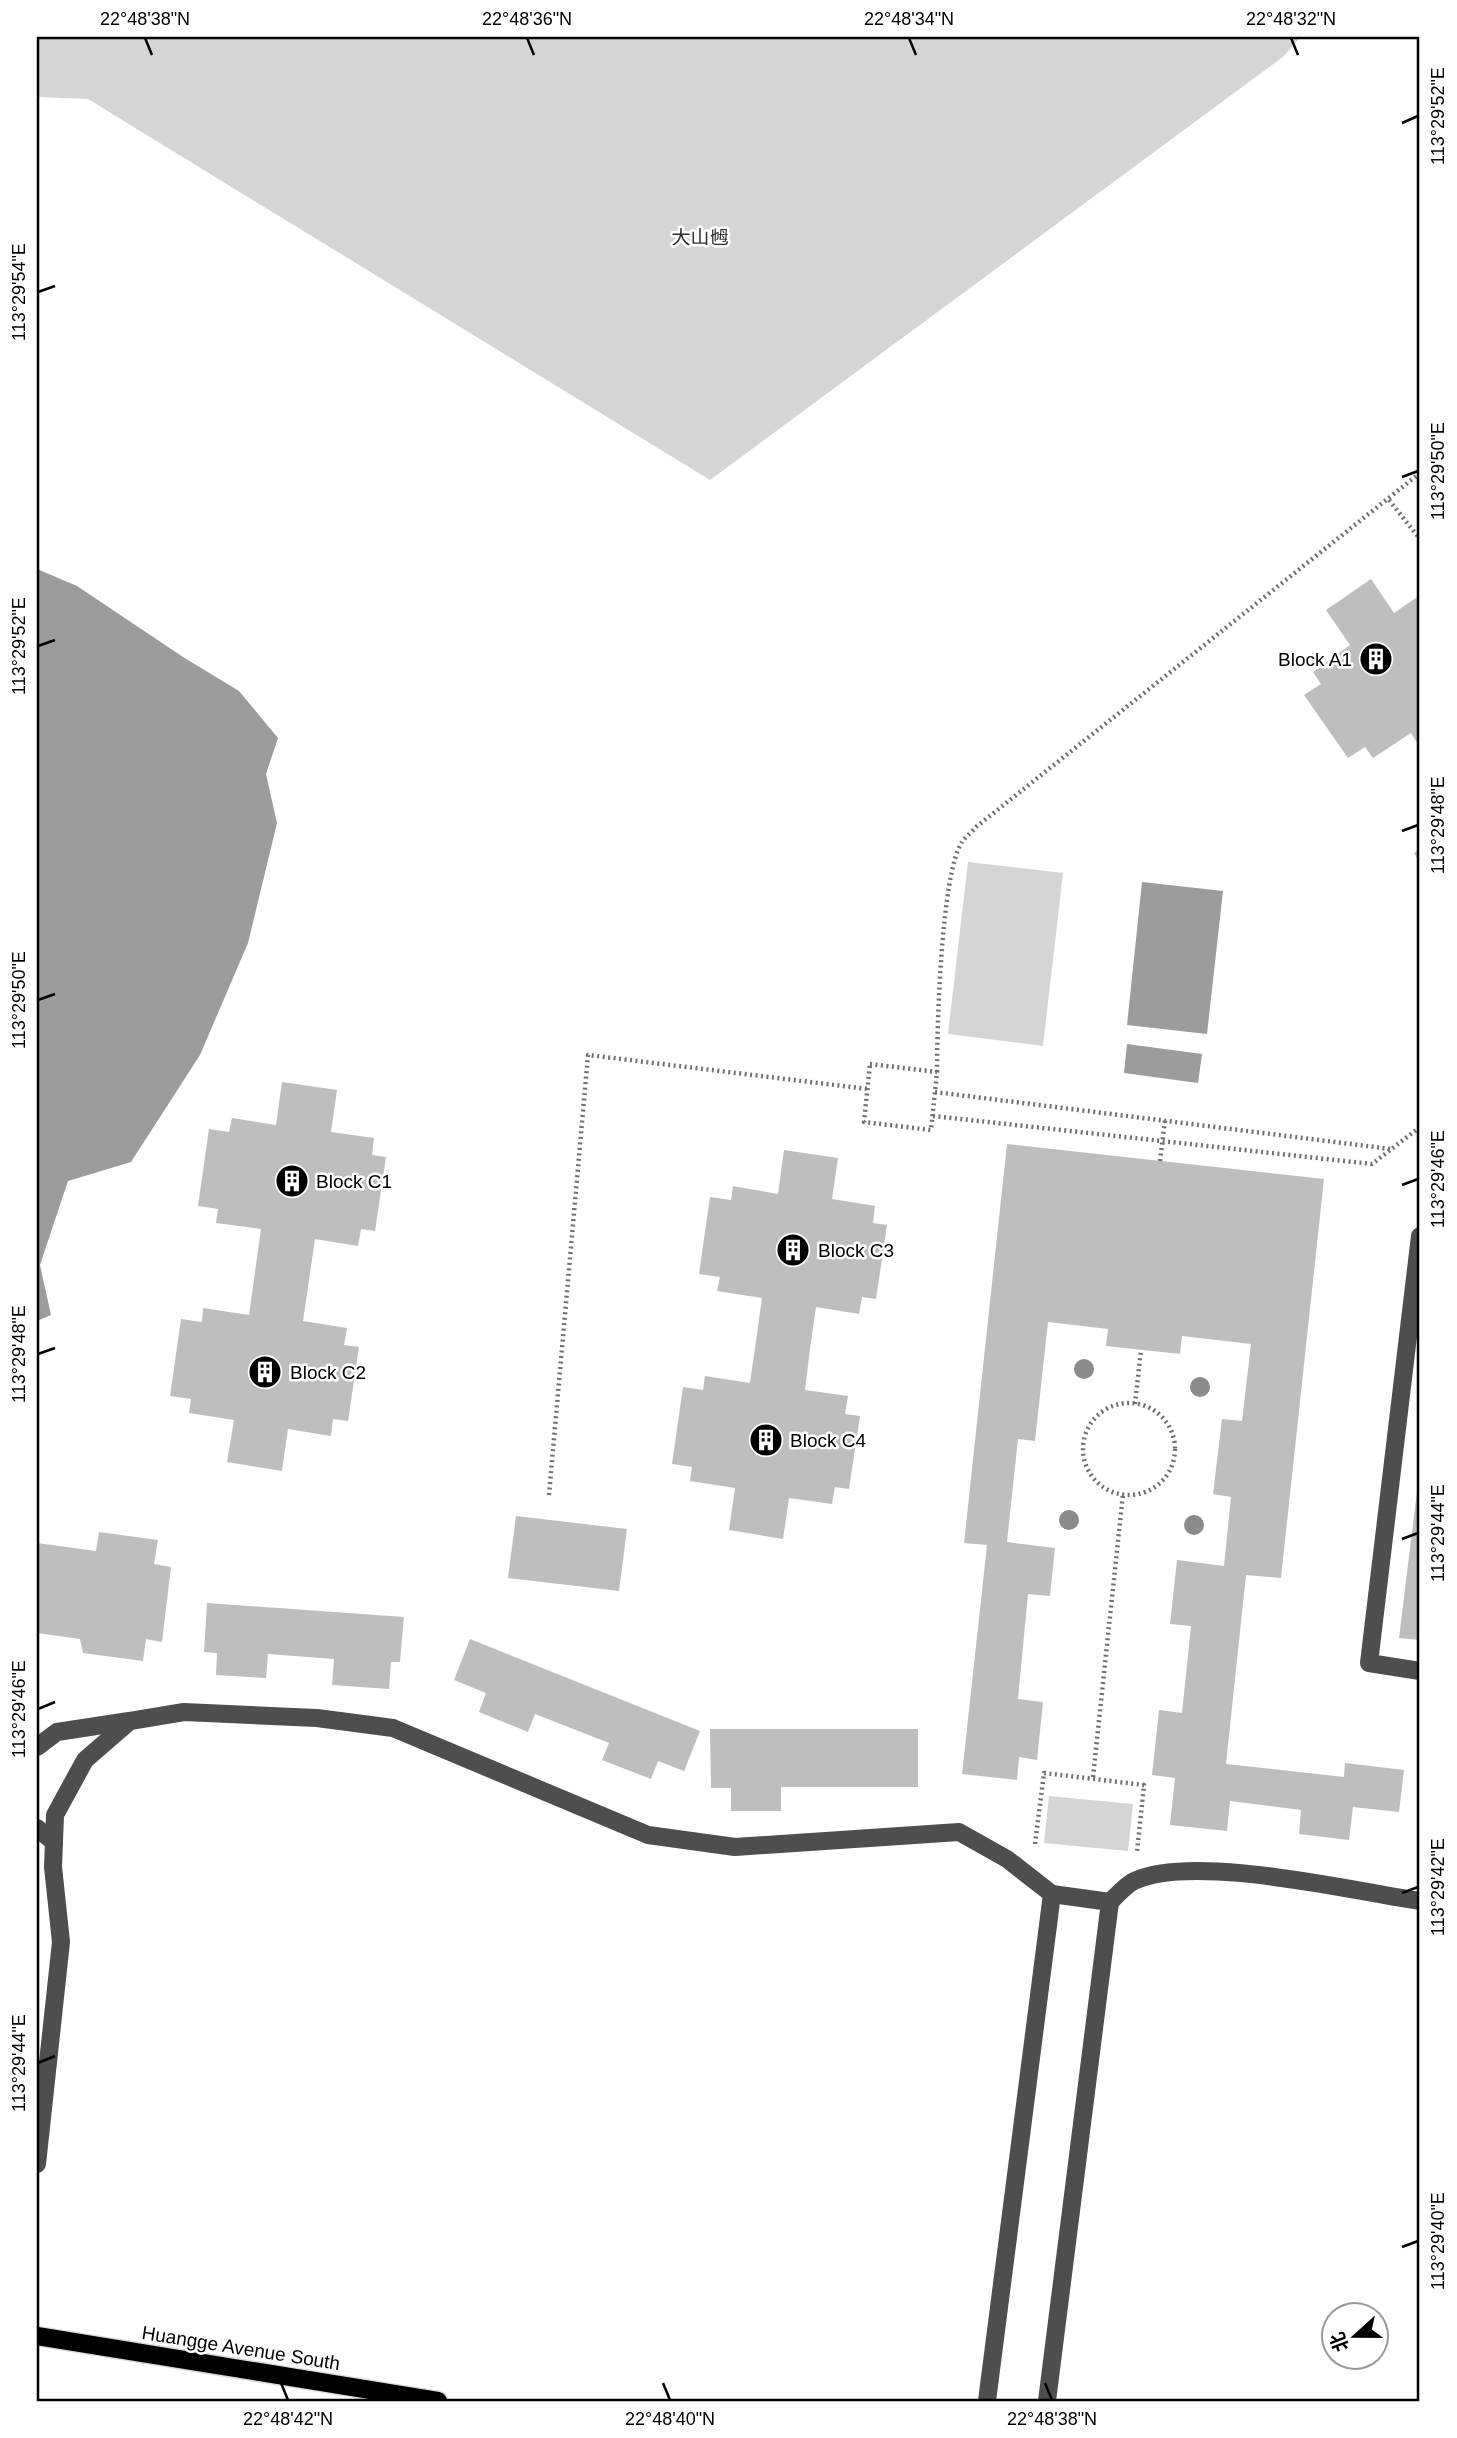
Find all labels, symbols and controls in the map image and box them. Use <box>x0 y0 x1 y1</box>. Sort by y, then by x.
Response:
text: 22°48'38"N <box>100 9 190 29</box>
text: 22°48'36"N <box>482 9 572 29</box>
text: 22°48'34"N <box>864 9 954 29</box>
text: 22°48'32"N <box>1246 9 1336 29</box>
text: 113°29'52"E <box>1428 67 1448 165</box>
park label: 大山乸 <box>671 227 729 248</box>
text: 113°29'54"E <box>9 243 29 341</box>
text: 113°29'50"E <box>1428 422 1448 520</box>
text: 113°29'52"E <box>9 597 29 695</box>
building icon: Block A1 <box>1357 640 1395 678</box>
place label: Block A1 <box>1278 649 1352 670</box>
text: 113°29'48"E <box>1428 776 1448 874</box>
text: 113°29'50"E <box>9 951 29 1049</box>
text: 113°29'46"E <box>1428 1130 1448 1228</box>
building icon: Block C1 <box>273 1162 311 1200</box>
place label: Block C1 <box>316 1171 392 1192</box>
building icon: Block C3 <box>774 1231 812 1269</box>
place label: Block C3 <box>818 1240 894 1261</box>
text: 113°29'48"E <box>9 1305 29 1403</box>
building icon: Block C2 <box>246 1353 284 1391</box>
place label: Block C2 <box>290 1362 366 1383</box>
building icon: Block C4 <box>747 1421 785 1459</box>
place label: Block C4 <box>790 1430 866 1451</box>
text: 113°29'44"E <box>1428 1484 1448 1582</box>
text: 113°29'46"E <box>9 1660 29 1758</box>
text: 113°29'42"E <box>1428 1838 1448 1936</box>
text: 113°29'44"E <box>9 2014 29 2112</box>
text: 113°29'40"E <box>1428 2192 1448 2290</box>
north arrow <box>1320 2302 1390 2372</box>
street label: Huangge Avenue South <box>140 2322 342 2374</box>
text: 北 <box>1326 2329 1353 2355</box>
text: 22°48'42"N <box>243 2409 333 2429</box>
text: 22°48'40"N <box>625 2409 715 2429</box>
text: 22°48'38"N <box>1007 2409 1097 2429</box>

